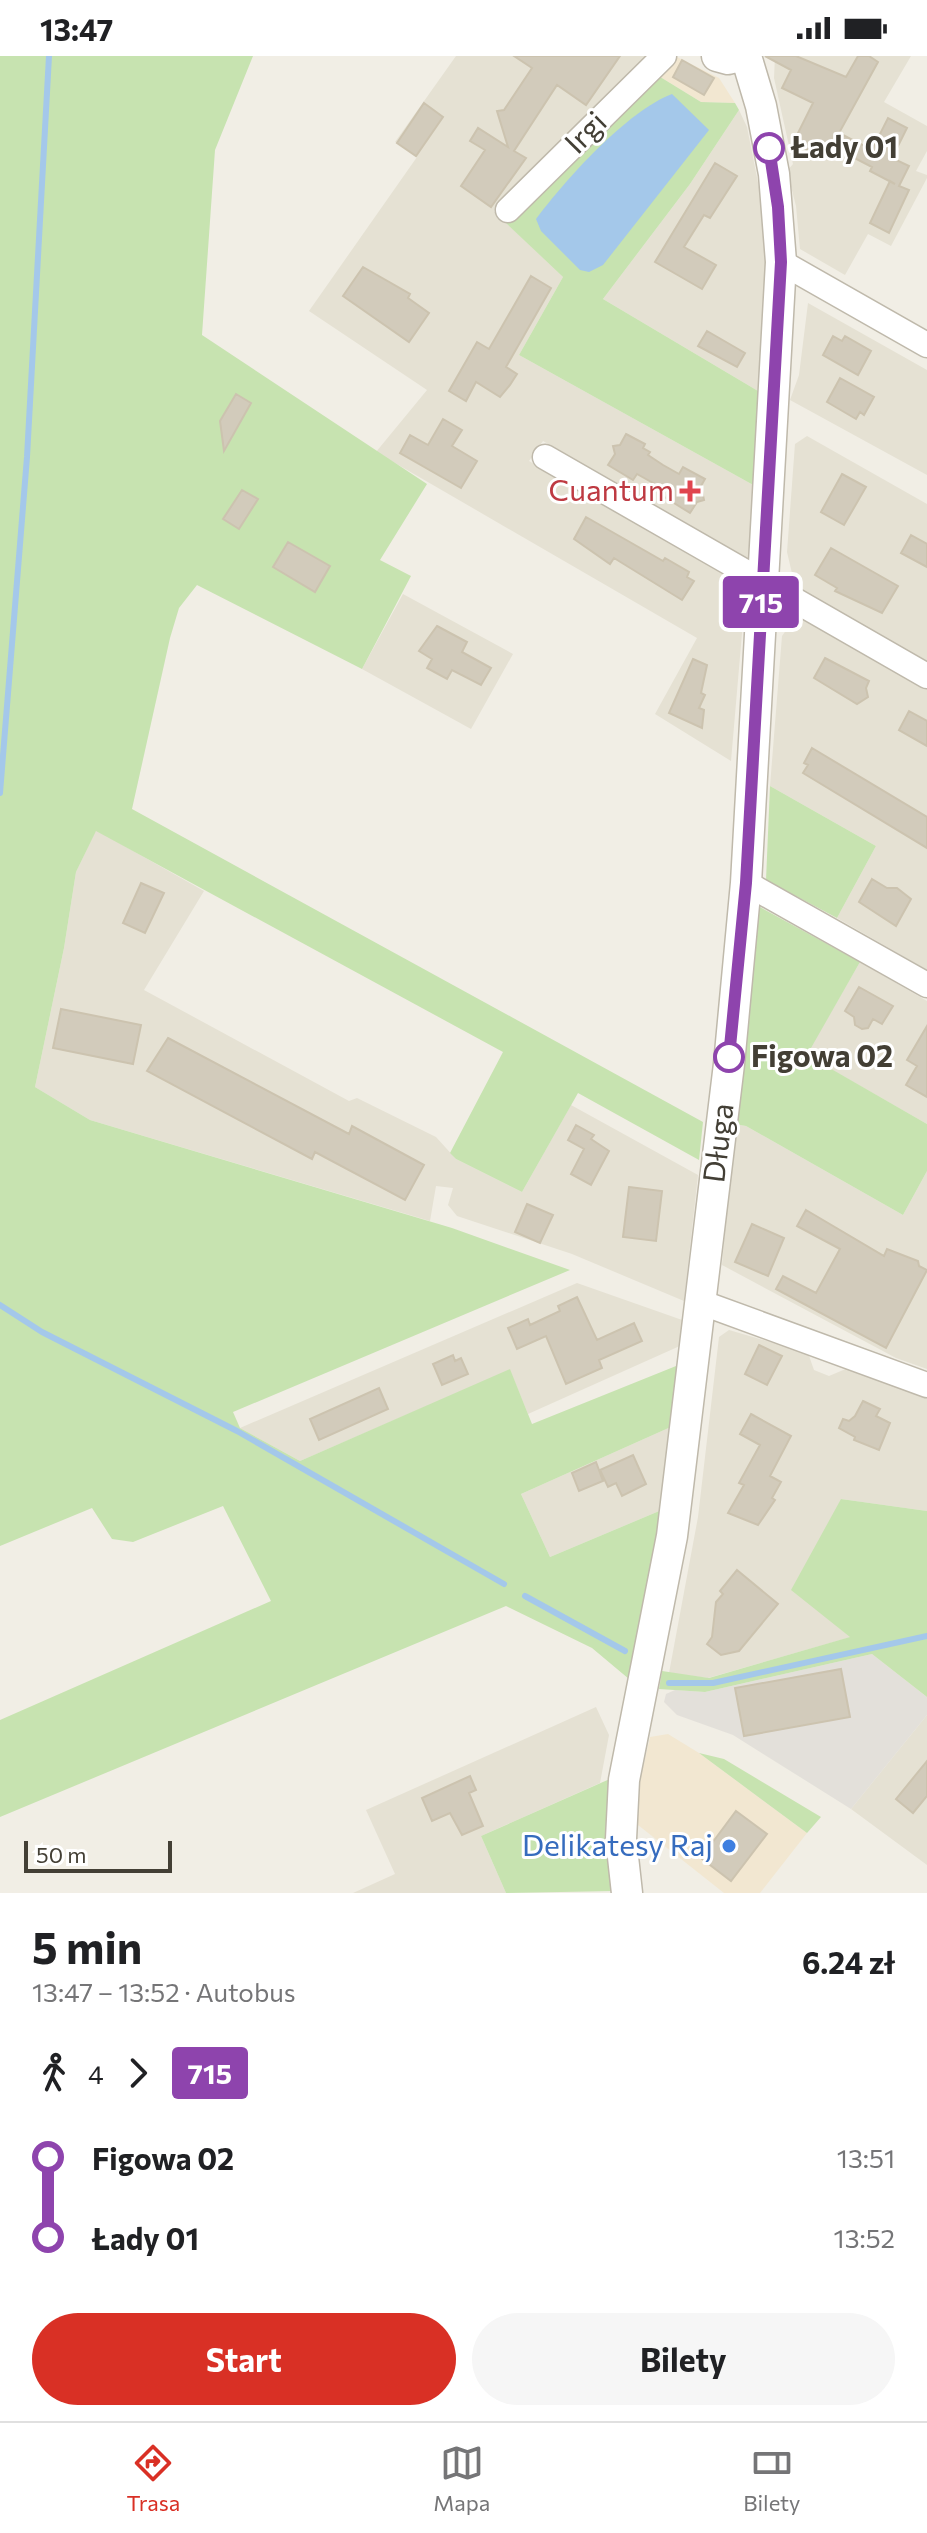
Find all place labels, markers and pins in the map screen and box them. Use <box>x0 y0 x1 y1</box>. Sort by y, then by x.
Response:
place label: Łady 01 <box>790 127 898 164</box>
marker: Łady 01 <box>754 133 784 163</box>
place label: Cuantum <box>549 470 674 507</box>
marker: Cuantum <box>681 482 699 500</box>
place label: Figowa 02 <box>751 1036 893 1073</box>
marker: Figowa 02 <box>714 1042 744 1072</box>
place label: Delikatesy Raj <box>522 1825 713 1862</box>
marker: Delikatesy Raj <box>720 1837 738 1855</box>

